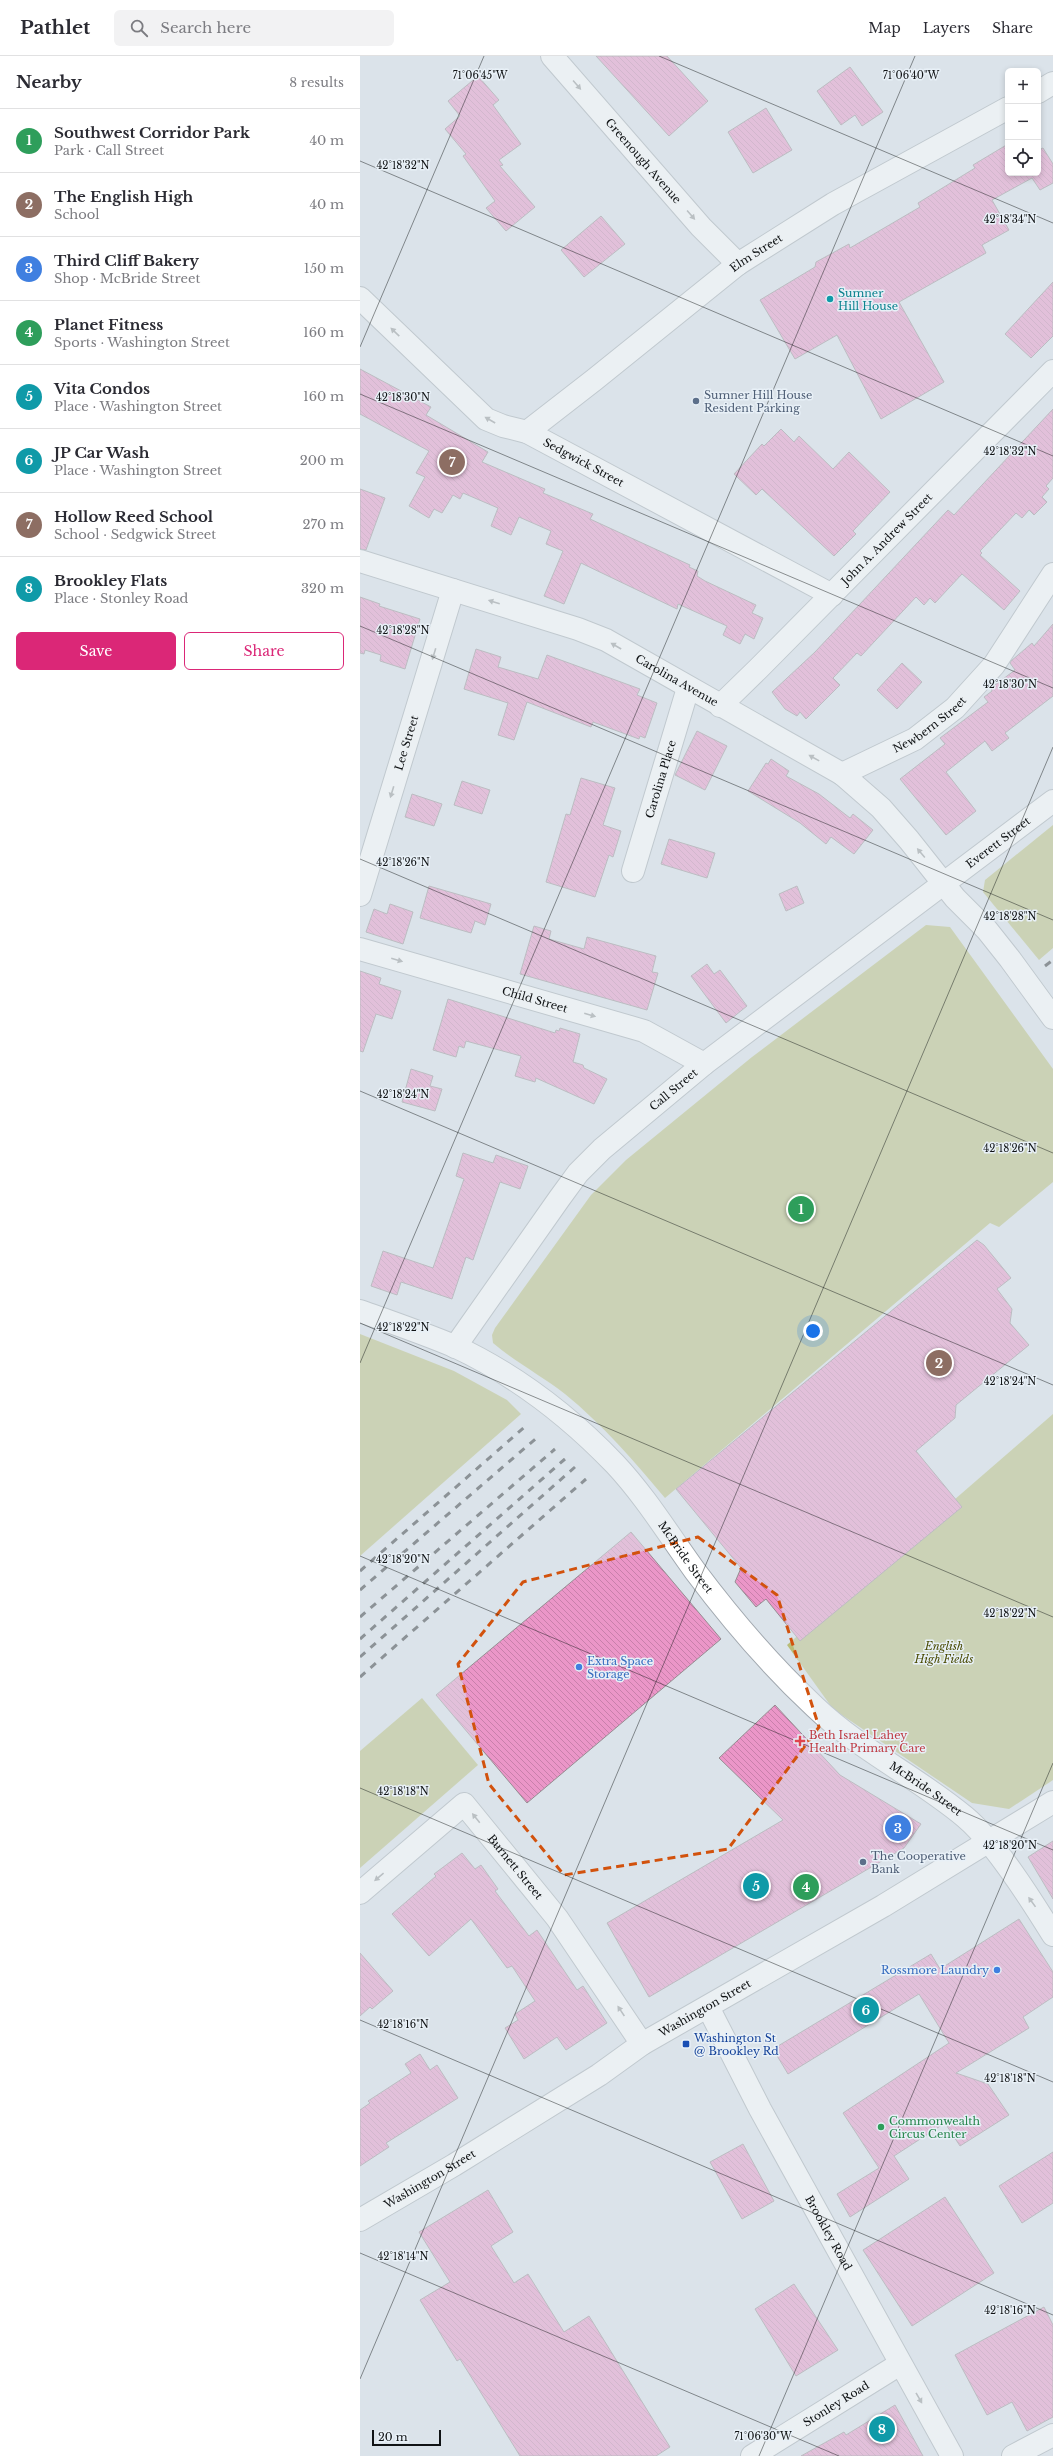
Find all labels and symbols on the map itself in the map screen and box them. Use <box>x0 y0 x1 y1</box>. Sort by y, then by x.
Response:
text: 71°06'45"W <box>452 69 508 82</box>
text: 71°06'40"W <box>883 69 940 82</box>
one-way arrow <box>573 80 582 91</box>
street label: Greenough Avenue <box>602 115 684 206</box>
text: 42°18'32"N <box>376 159 430 172</box>
one-way arrow <box>686 209 695 220</box>
text: 42°18'34"N <box>984 213 1036 226</box>
street label: Elm Street <box>727 230 786 275</box>
place label: Sumner Hill House <box>838 286 898 313</box>
marker: Sumner Hill House <box>825 294 835 304</box>
one-way arrow <box>390 327 400 336</box>
place label: Sumner Hill House Resident Parking <box>704 388 812 415</box>
text: 42°18'30"N <box>376 391 430 404</box>
marker: Sumner Hill House Resident Parking <box>691 396 701 406</box>
one-way arrow <box>484 416 496 423</box>
street label: Sedgwick Street <box>541 435 627 490</box>
text: 42°18'32"N <box>983 445 1037 458</box>
pin: 7 <box>439 447 465 477</box>
street label: John A. Andrew Street <box>837 490 936 589</box>
one-way arrow <box>487 599 499 605</box>
text: 42°18'28"N <box>376 624 430 637</box>
one-way arrow <box>610 643 622 650</box>
one-way arrow <box>431 648 437 660</box>
street label: Carolina Avenue <box>633 651 721 709</box>
text: 42°18'30"N <box>983 678 1037 691</box>
street label: Newbern Street <box>890 693 970 756</box>
street label: Lee Street <box>391 713 422 772</box>
street label: Carolina Place <box>642 738 679 820</box>
one-way arrow <box>808 755 820 762</box>
one-way arrow <box>388 786 394 798</box>
street label: Everett Street <box>963 813 1034 871</box>
one-way arrow <box>916 848 925 859</box>
text: 42°18'26"N <box>376 856 430 869</box>
text: 42°18'28"N <box>983 910 1037 923</box>
one-way arrow <box>392 957 404 963</box>
street label: Child Street <box>500 983 570 1016</box>
one-way arrow <box>584 1012 596 1018</box>
street label: Call Street <box>646 1065 701 1114</box>
text: 42°18'24"N <box>377 1088 429 1101</box>
text: 42°18'26"N <box>983 1142 1037 1155</box>
pin: 1 <box>788 1194 814 1224</box>
text: 42°18'22"N <box>376 1321 430 1334</box>
your location <box>803 1321 823 1341</box>
pin: 2 <box>926 1348 952 1378</box>
text: 42°18'24"N <box>984 1375 1036 1388</box>
street label: McBride Street <box>655 1518 717 1596</box>
text: 42°18'20"N <box>376 1553 430 1566</box>
text: 42°18'22"N <box>983 1607 1037 1620</box>
park label: English High Fields <box>914 1639 973 1666</box>
place label: Extra Space Storage <box>587 1654 653 1681</box>
marker: Extra Space Storage <box>574 1662 584 1672</box>
place label: Beth Israel Lahey Health Primary Care <box>809 1728 926 1755</box>
marker: Beth Israel Lahey Health Primary Care <box>794 1735 806 1747</box>
street label: McBride Street <box>887 1758 965 1819</box>
text: 42°18'18"N <box>377 1785 429 1798</box>
one-way arrow <box>471 1813 480 1824</box>
pin: 3 <box>885 1813 911 1843</box>
street label: Burnett Street <box>485 1832 546 1903</box>
text: 42°18'20"N <box>983 1839 1037 1852</box>
place label: The Cooperative Bank <box>871 1849 966 1876</box>
marker: The Cooperative Bank <box>858 1857 868 1867</box>
pin: 5 <box>743 1871 769 1901</box>
one-way arrow <box>374 1872 384 1881</box>
pin: 4 <box>793 1872 819 1902</box>
one-way arrow <box>1028 1897 1036 1908</box>
place label: Rossmore Laundry <box>881 1963 989 1977</box>
marker: Rossmore Laundry <box>992 1965 1002 1975</box>
street label: Washington Street <box>655 1976 754 2040</box>
pin: 6 <box>853 1995 879 2025</box>
one-way arrow <box>617 2006 625 2017</box>
text: 42°18'16"N <box>377 2018 429 2031</box>
place label: Washington St @ Brookley Rd <box>693 2031 779 2058</box>
marker: Washington St @ Brookley Rd <box>681 2039 691 2049</box>
text: 42°18'18"N <box>984 2072 1036 2085</box>
place label: Commonwealth Circus Center <box>889 2114 980 2141</box>
marker: Commonwealth Circus Center <box>876 2122 886 2132</box>
street label: Washington Street <box>381 2146 479 2212</box>
street label: Brookley Road <box>802 2193 855 2273</box>
text: 42°18'14"N <box>378 2250 428 2263</box>
text: 42°18'16"N <box>984 2304 1036 2317</box>
street label: Stonley Road <box>801 2378 872 2429</box>
one-way arrow <box>915 2392 922 2404</box>
pin: 8 <box>869 2414 895 2444</box>
scale bar <box>372 2428 441 2447</box>
text: 71°06'30"W <box>734 2430 792 2443</box>

